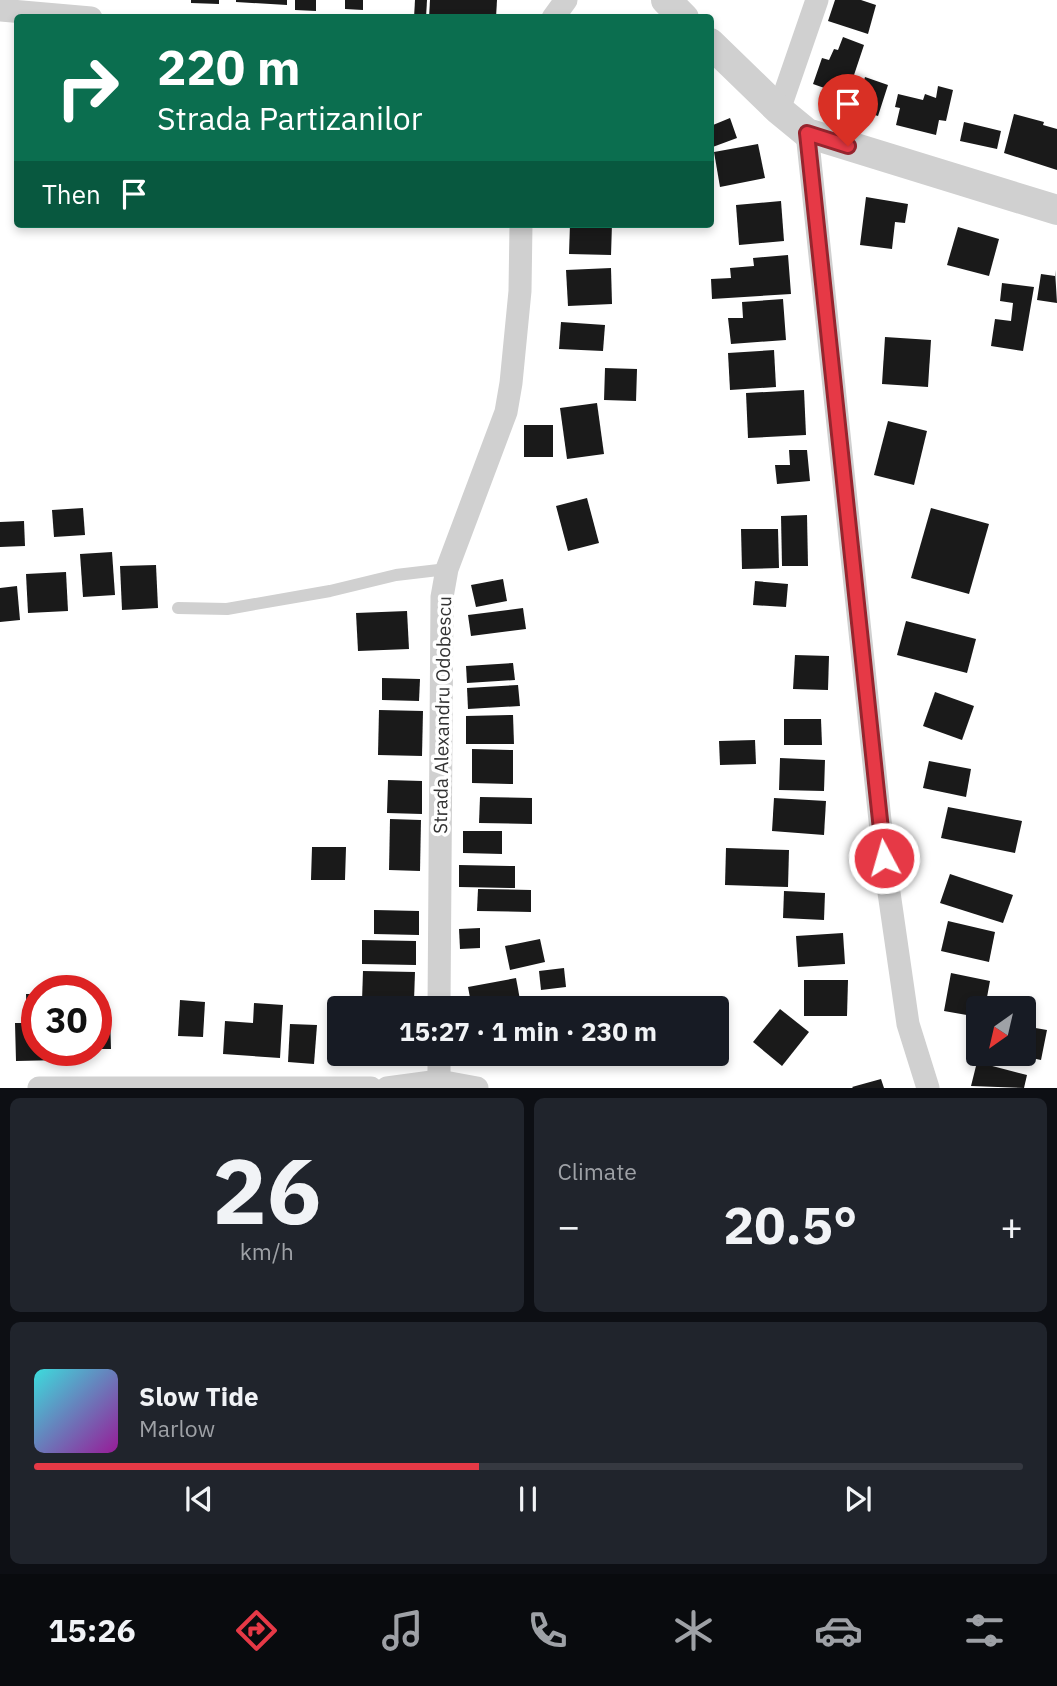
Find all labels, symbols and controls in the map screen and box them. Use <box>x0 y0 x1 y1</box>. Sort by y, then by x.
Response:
text: 220 m <box>157 35 301 98</box>
icon: right <box>42 42 133 133</box>
pin <box>818 74 878 146</box>
icon: arrive <box>829 85 867 123</box>
text: Strada Partizanilor <box>157 97 422 139</box>
icon: arrive <box>115 175 153 213</box>
text: Then <box>42 177 101 211</box>
street label: Strada Alexandru Odobescu <box>428 596 456 834</box>
position arrow <box>847 821 921 895</box>
speed limit sign: 30 <box>21 975 112 1066</box>
north arrow <box>966 996 1036 1066</box>
map controls <box>966 996 1036 1066</box>
text: 15:27 · 1 min · 230 m <box>399 1014 657 1048</box>
text: 26 <box>212 1131 321 1249</box>
text: Climate <box>558 1156 637 1186</box>
text: 20.5° <box>723 1191 857 1258</box>
text: − <box>558 1201 580 1250</box>
text: + <box>1000 1201 1023 1250</box>
text: km/h <box>240 1236 294 1266</box>
text: Slow Tide <box>139 1379 259 1413</box>
text: Marlow <box>139 1413 215 1443</box>
icon: previous <box>180 1480 218 1518</box>
icon: pause <box>509 1480 547 1518</box>
icon: next <box>839 1480 877 1518</box>
icon: directions <box>232 1606 281 1655</box>
icon: music <box>378 1606 427 1655</box>
icon: phone <box>523 1606 572 1655</box>
icon: climate <box>669 1606 718 1655</box>
icon: car <box>814 1606 863 1655</box>
icon: filters <box>960 1606 1009 1655</box>
text: 15:26 <box>48 1609 136 1651</box>

